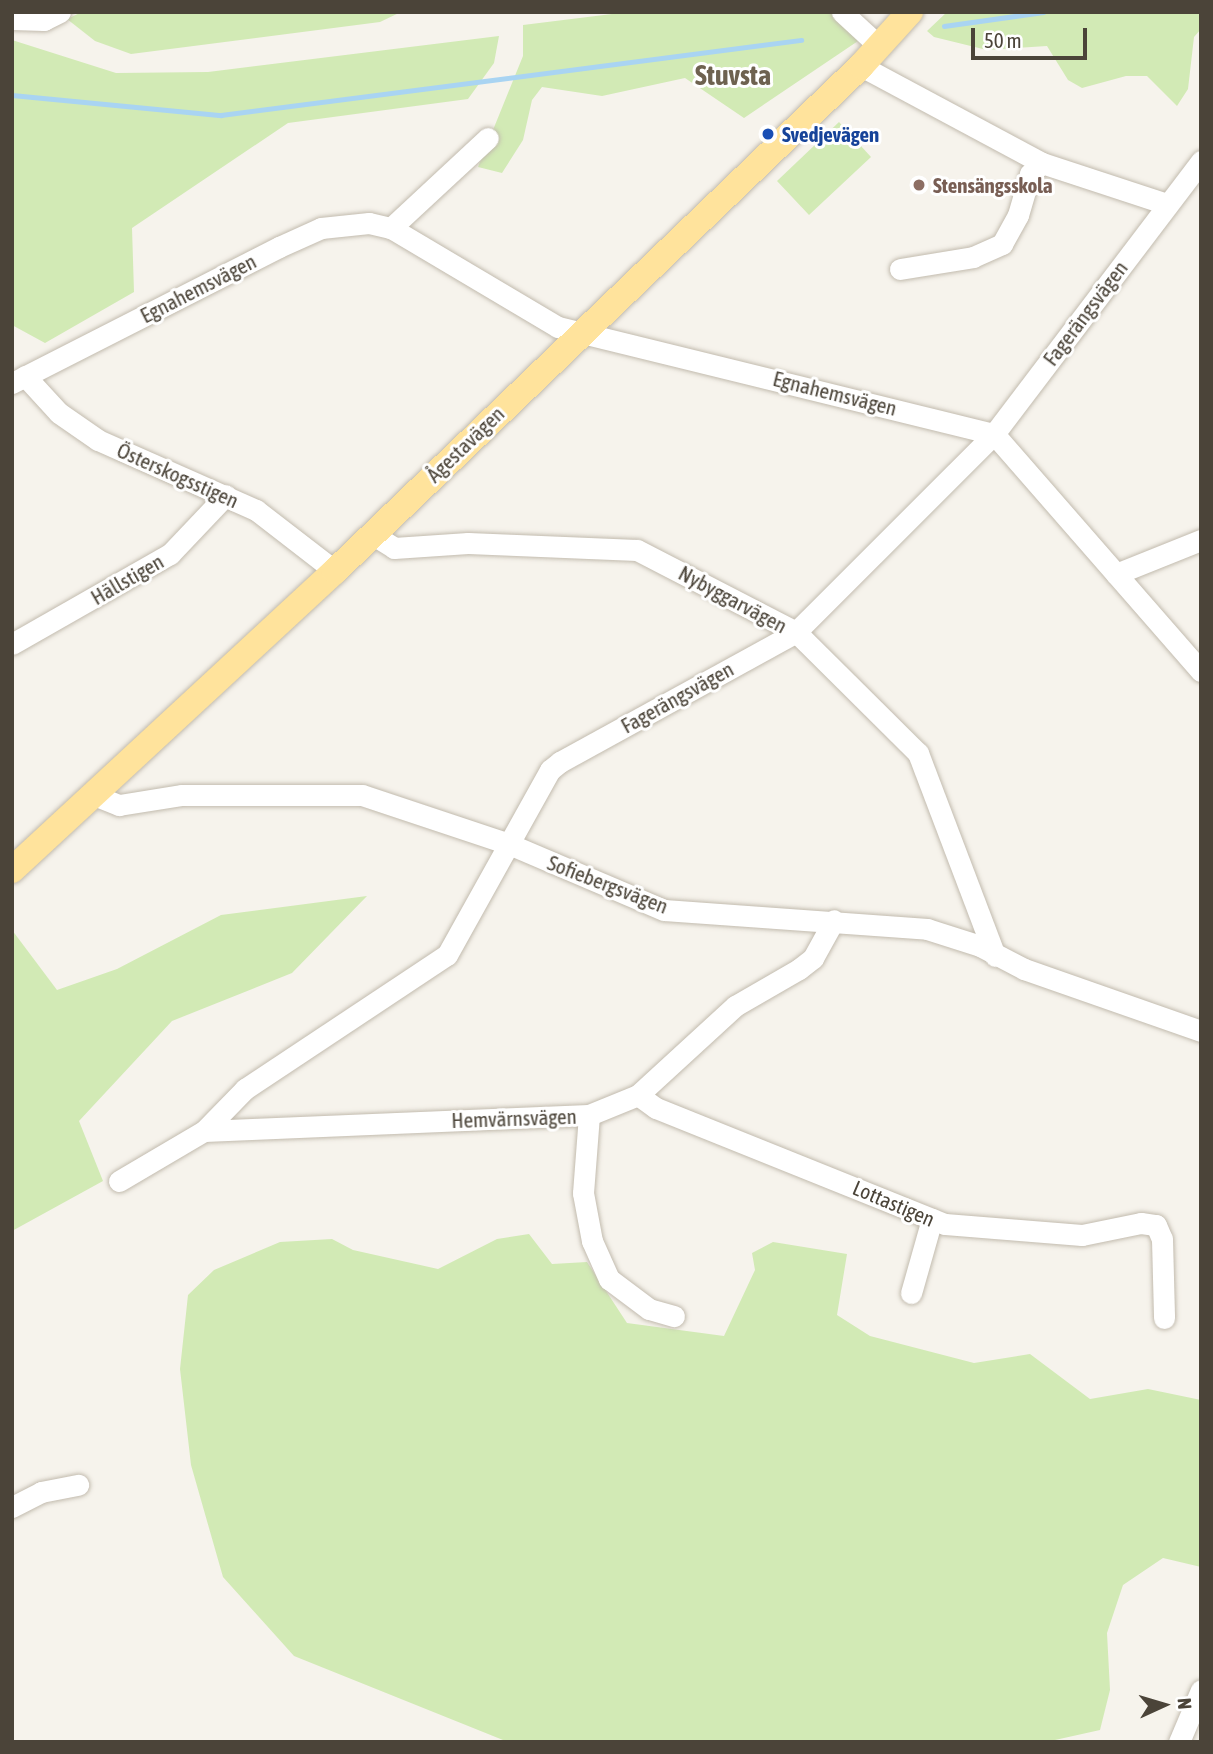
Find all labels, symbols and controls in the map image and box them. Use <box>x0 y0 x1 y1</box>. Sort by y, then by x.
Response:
scale bar <box>975 14 1090 58</box>
text: 50 m <box>984 28 1022 52</box>
district label: Stuvsta <box>695 58 771 92</box>
place label: Svedjevägen <box>782 121 879 147</box>
marker: Svedjevägen <box>760 126 776 142</box>
place label: Stensängsskola <box>933 172 1053 198</box>
marker: Stensängsskola <box>911 177 927 193</box>
street label: Egnahemsvägen <box>136 248 260 328</box>
street label: Fagerängsvägen <box>1037 256 1133 370</box>
street label: Egnahemsvägen <box>770 365 900 421</box>
street label: Ågestavägen <box>421 401 509 487</box>
street label: Österskogsstigen <box>113 437 243 513</box>
street label: Hällstigen <box>86 548 168 610</box>
street label: Nybyggarvägen <box>674 560 792 638</box>
street label: Fagerängsvägen <box>616 656 738 738</box>
street label: Sofiebergsvägen <box>544 850 672 918</box>
street label: Hemvärnsvägen <box>451 1103 577 1133</box>
street label: Lottastigen <box>849 1175 939 1231</box>
north arrow <box>1129 1670 1199 1740</box>
text: N <box>1174 1697 1196 1710</box>

